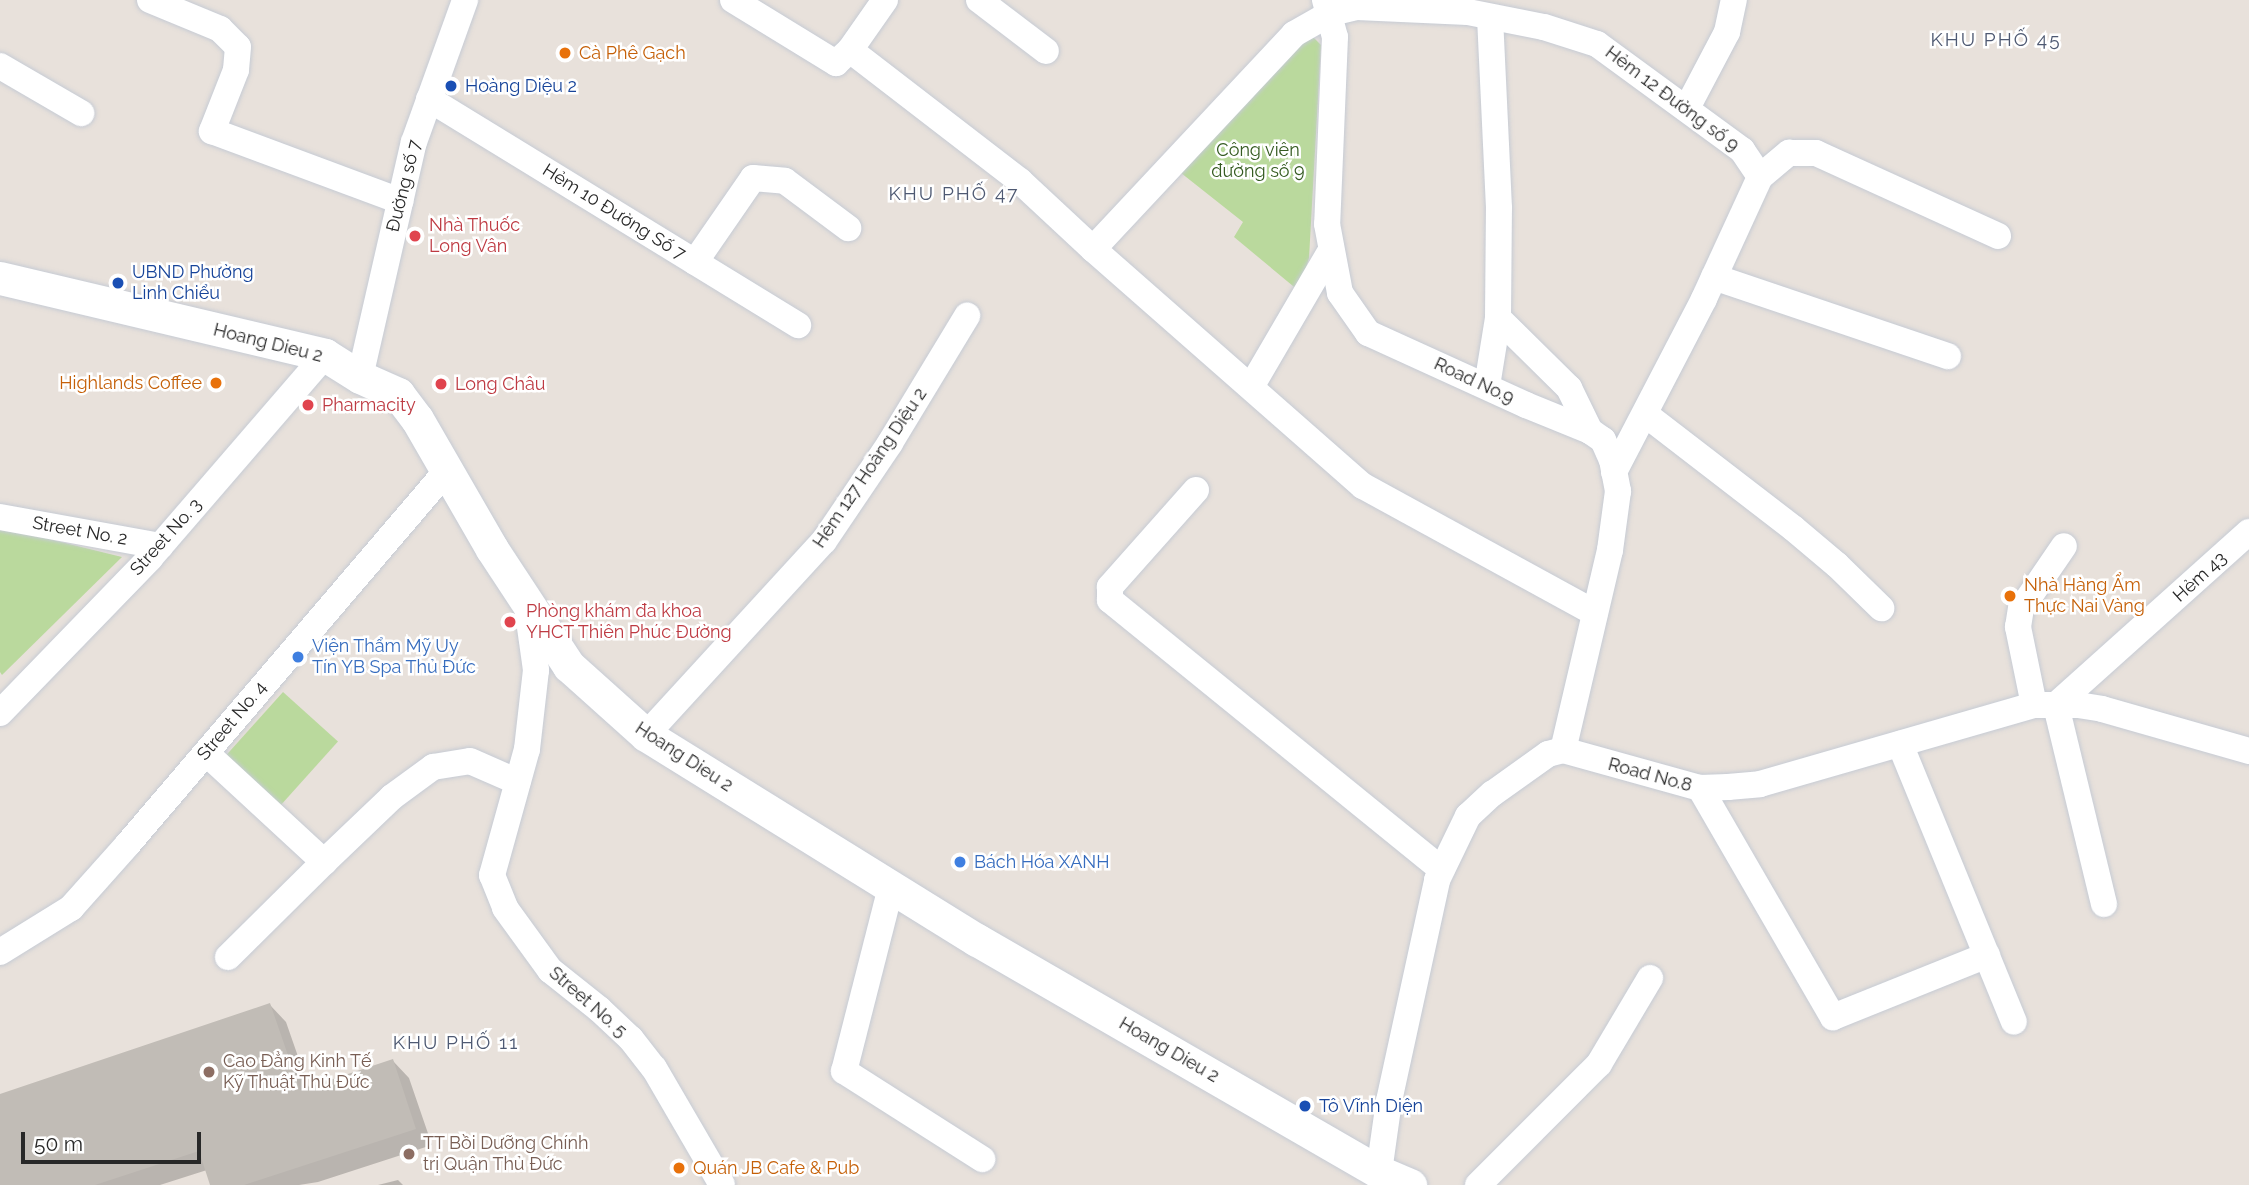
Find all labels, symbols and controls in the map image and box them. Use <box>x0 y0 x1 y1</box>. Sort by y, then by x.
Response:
district label: KHU PHỐ 45 <box>1932 29 2060 51</box>
place label: Cà Phê Gạch <box>579 42 686 64</box>
street label: Hẻm 12 Đường số 9 <box>1601 42 1743 156</box>
marker: Cà Phê Gạch <box>557 45 573 61</box>
place label: Hoàng Diệu 2 <box>465 75 577 97</box>
marker: Hoàng Diệu 2 <box>443 78 459 94</box>
street label: Đường số 7 <box>382 138 426 234</box>
park label: Công viên đường số 9 <box>1211 140 1305 182</box>
street label: Hẻm 10 Đường Số 7 <box>538 159 690 265</box>
district label: KHU PHỐ 47 <box>890 183 1018 205</box>
place label: Nhà Thuốc Long Vân <box>429 215 521 258</box>
marker: Nhà Thuốc Long Vân <box>407 228 423 244</box>
place label: UBND Phường Linh Chiểu <box>132 262 254 304</box>
marker: UBND Phường Linh Chiểu <box>110 275 126 291</box>
street label: Hoang Dieu 2 <box>211 319 325 367</box>
street label: Road No.9 <box>1431 353 1517 409</box>
place label: Highlands Coffee <box>59 372 202 394</box>
place label: Long Châu <box>455 373 546 395</box>
marker: Highlands Coffee <box>208 375 224 391</box>
marker: Long Châu <box>433 376 449 392</box>
street label: Hẻm 127 Hoàng Diệu 2 <box>808 384 932 552</box>
place label: Pharmacity <box>322 394 416 416</box>
marker: Pharmacity <box>300 397 316 413</box>
street label: Street No. 3 <box>126 494 206 580</box>
street label: Street No. 2 <box>31 512 129 550</box>
street label: Hẻm 43 <box>2169 547 2231 607</box>
place label: Nhà Hàng Ẩm Thực Nai Vàng <box>2024 575 2145 618</box>
marker: Nhà Hàng Ẩm Thực Nai Vàng <box>2002 588 2018 604</box>
place label: Phòng khám đa khoa YHCT Thiên Phúc Đường <box>526 601 733 644</box>
marker: Phòng khám đa khoa YHCT Thiên Phúc Đường <box>500 612 520 632</box>
place label: Viện Thẩm Mỹ Uy Tín YB Spa Thủ Đức <box>312 636 477 678</box>
marker: Viện Thẩm Mỹ Uy Tín YB Spa Thủ Đức <box>290 649 306 665</box>
street label: Street No. 4 <box>193 677 271 765</box>
street label: Hoang Dieu 2 <box>631 717 737 797</box>
street label: Road No.8 <box>1606 753 1694 797</box>
place label: Bách Hóa XANH <box>974 851 1110 873</box>
marker: Bách Hóa XANH <box>952 854 968 870</box>
street label: Street No. 5 <box>545 962 631 1042</box>
street label: Hoang Dieu 2 <box>1115 1013 1223 1087</box>
district label: KHU PHỐ 11 <box>394 1032 518 1054</box>
place label: Cao Đẳng Kinh Tế Kỹ Thuật Thủ Đức <box>223 1051 372 1094</box>
marker: Cao Đẳng Kinh Tế Kỹ Thuật Thủ Đức <box>201 1064 217 1080</box>
place label: Tô Vĩnh Diện <box>1319 1095 1424 1117</box>
marker: Tô Vĩnh Diện <box>1297 1098 1313 1114</box>
scale bar <box>24 1118 205 1162</box>
text: 50 m <box>34 1131 83 1156</box>
place label: TT Bồi Dưỡng Chính trị Quận Thủ Đức <box>423 1133 589 1176</box>
marker: TT Bồi Dưỡng Chính trị Quận Thủ Đức <box>401 1146 417 1162</box>
place label: Quán JB Cafe & Pub <box>693 1157 860 1179</box>
marker: Quán JB Cafe & Pub <box>671 1160 687 1176</box>

